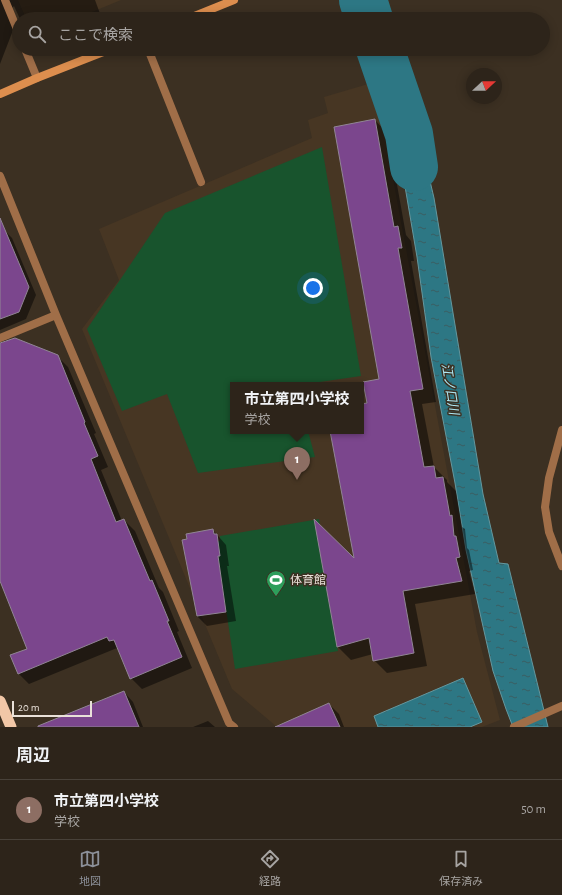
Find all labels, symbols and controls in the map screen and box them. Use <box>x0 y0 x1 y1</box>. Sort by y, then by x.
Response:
search box <box>12 12 550 56</box>
icon: search <box>26 23 48 45</box>
text: ここで検索 <box>58 28 133 43</box>
north arrow <box>466 68 502 104</box>
your location <box>303 278 323 298</box>
water label: 江ノ口川 <box>439 362 461 418</box>
popup <box>230 382 364 434</box>
text: 市立第四小学校 <box>244 392 350 407</box>
text: 学校 <box>244 414 271 427</box>
pin: 1 <box>284 447 310 480</box>
sports icon: 体育館 <box>265 569 287 597</box>
place label: 体育館 <box>290 573 326 586</box>
scale bar <box>12 699 92 718</box>
text: 20 m <box>18 702 39 713</box>
text: 周辺 <box>16 747 50 764</box>
text: 市立第四小学校 <box>54 794 159 809</box>
text: 1 <box>27 803 31 816</box>
text: 50 m <box>521 803 546 816</box>
text: 学校 <box>54 816 80 829</box>
tab: 地図 <box>79 848 101 888</box>
tab: 経路 <box>259 848 281 888</box>
tab: 保存済み <box>439 848 483 888</box>

